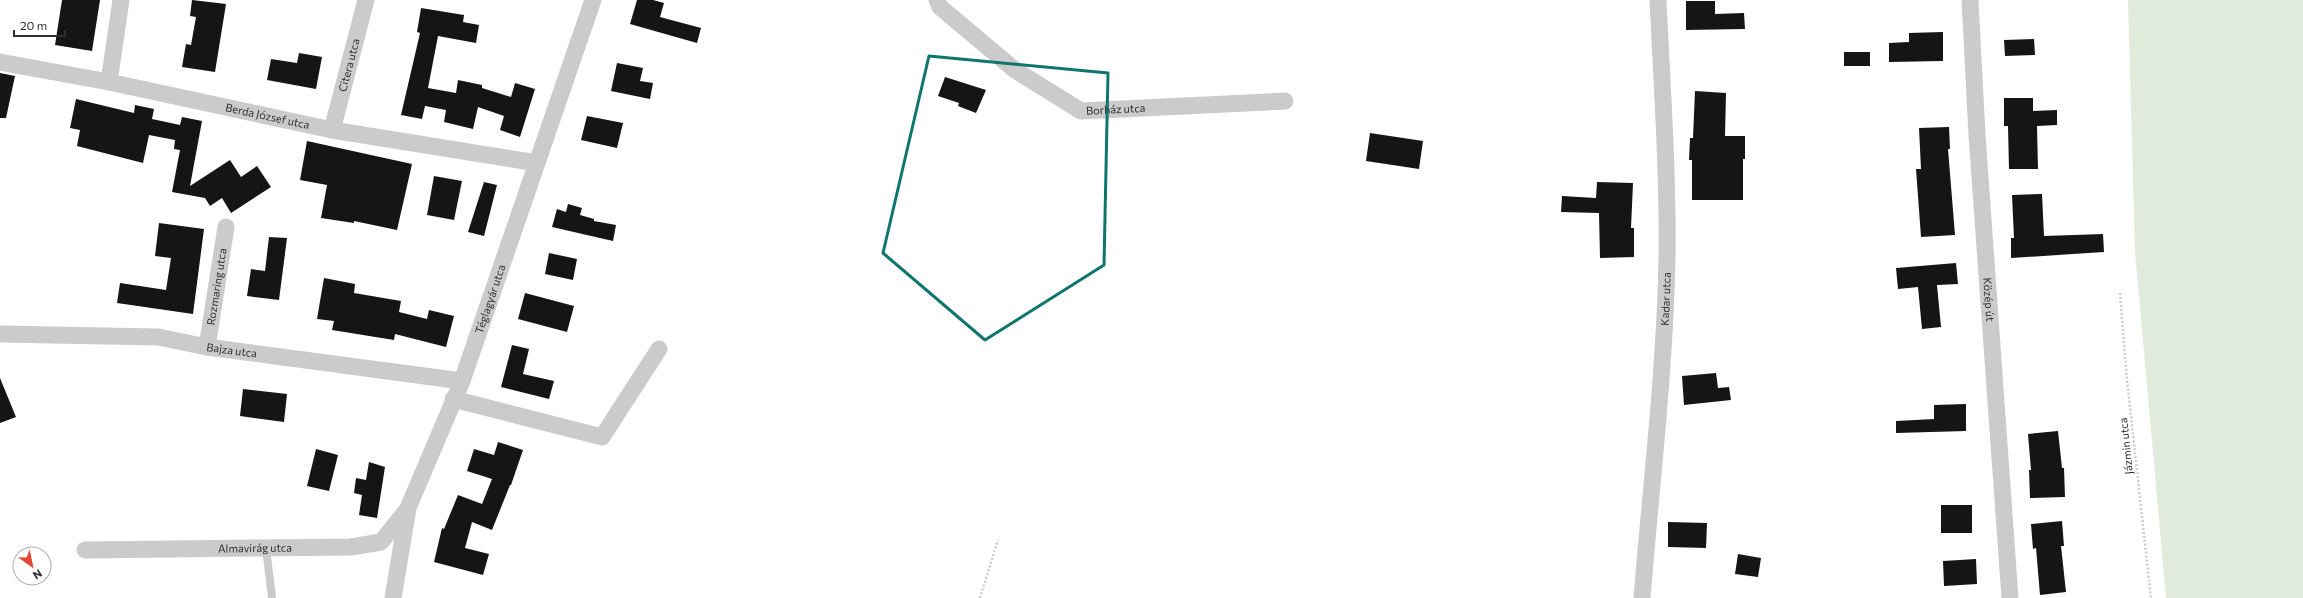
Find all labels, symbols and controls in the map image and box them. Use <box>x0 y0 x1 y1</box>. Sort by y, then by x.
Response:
scale bar <box>14 12 65 38</box>
text: 20 m <box>20 18 47 32</box>
street label: Citera utca <box>335 37 362 93</box>
street label: Berda József utca <box>224 100 311 131</box>
street label: Borház utca <box>1086 101 1146 117</box>
street label: Rozmaring utca <box>204 247 229 326</box>
street label: Téglagyár utca <box>472 263 508 335</box>
street label: Kadar utca <box>1657 272 1673 326</box>
street label: Közép út <box>1981 277 1997 322</box>
street label: Bajza utca <box>206 340 258 360</box>
street label: Jázmin utca <box>2116 417 2136 475</box>
street label: Almavirág utca <box>218 541 292 554</box>
north arrow <box>12 546 52 586</box>
text: N <box>31 567 45 583</box>

